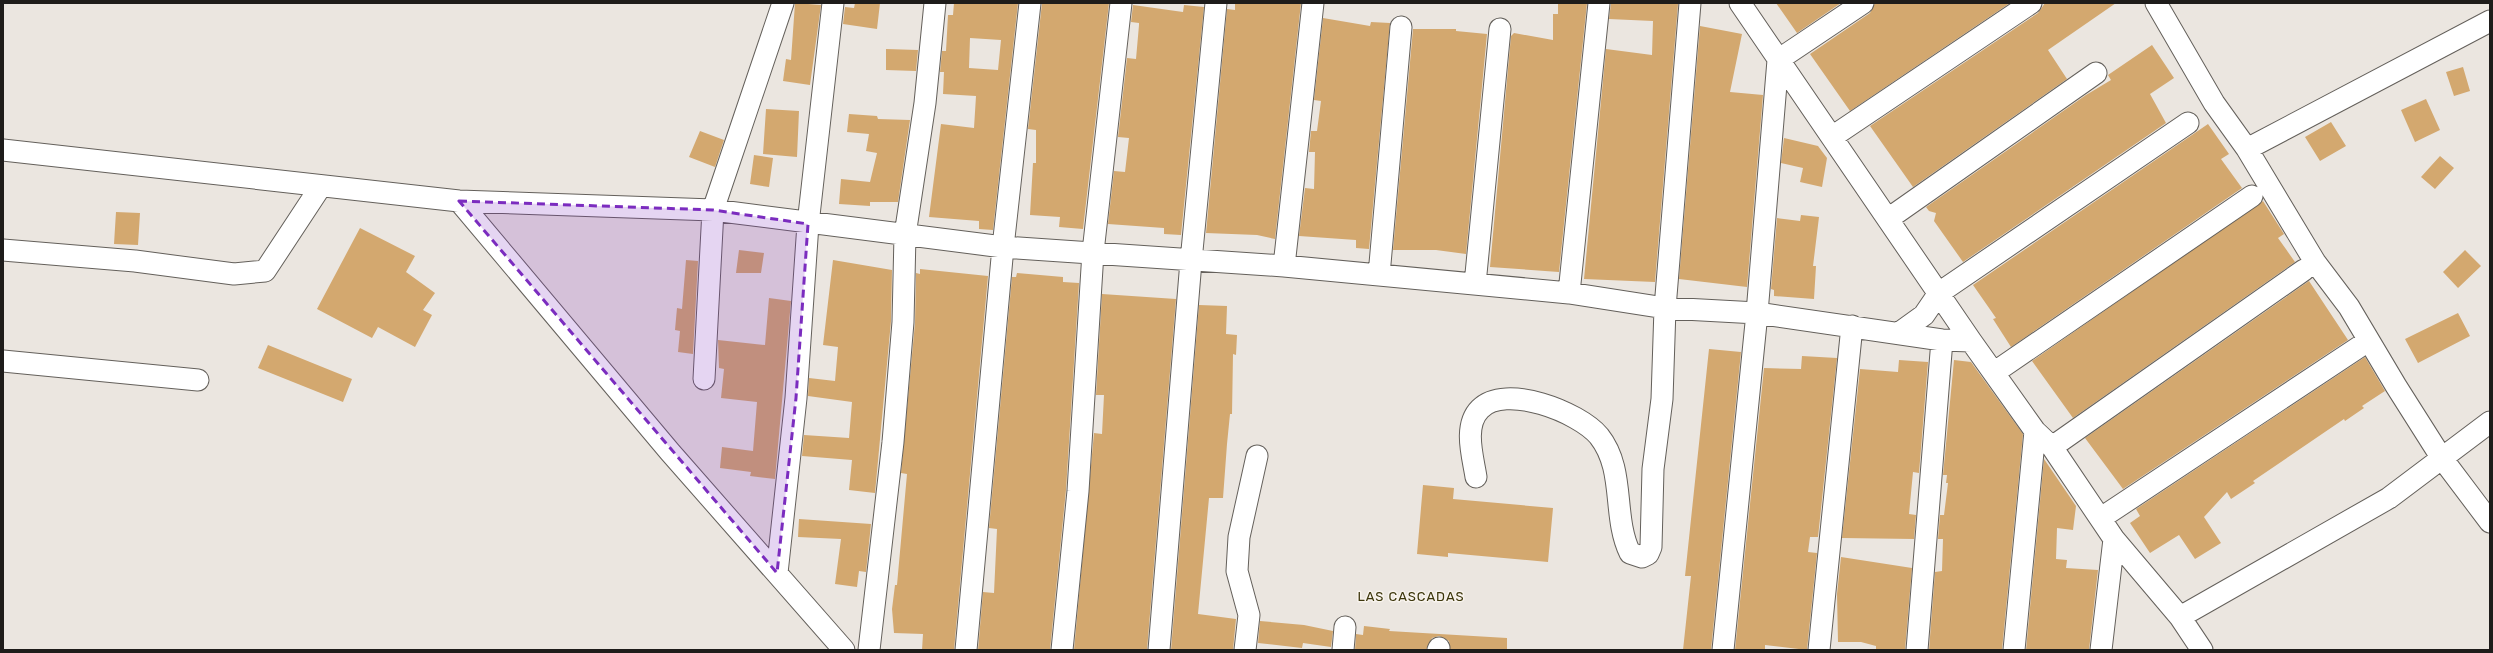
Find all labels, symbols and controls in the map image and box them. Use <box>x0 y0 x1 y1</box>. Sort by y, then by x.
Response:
district label: LAS CASCADAS <box>1357 589 1465 604</box>

